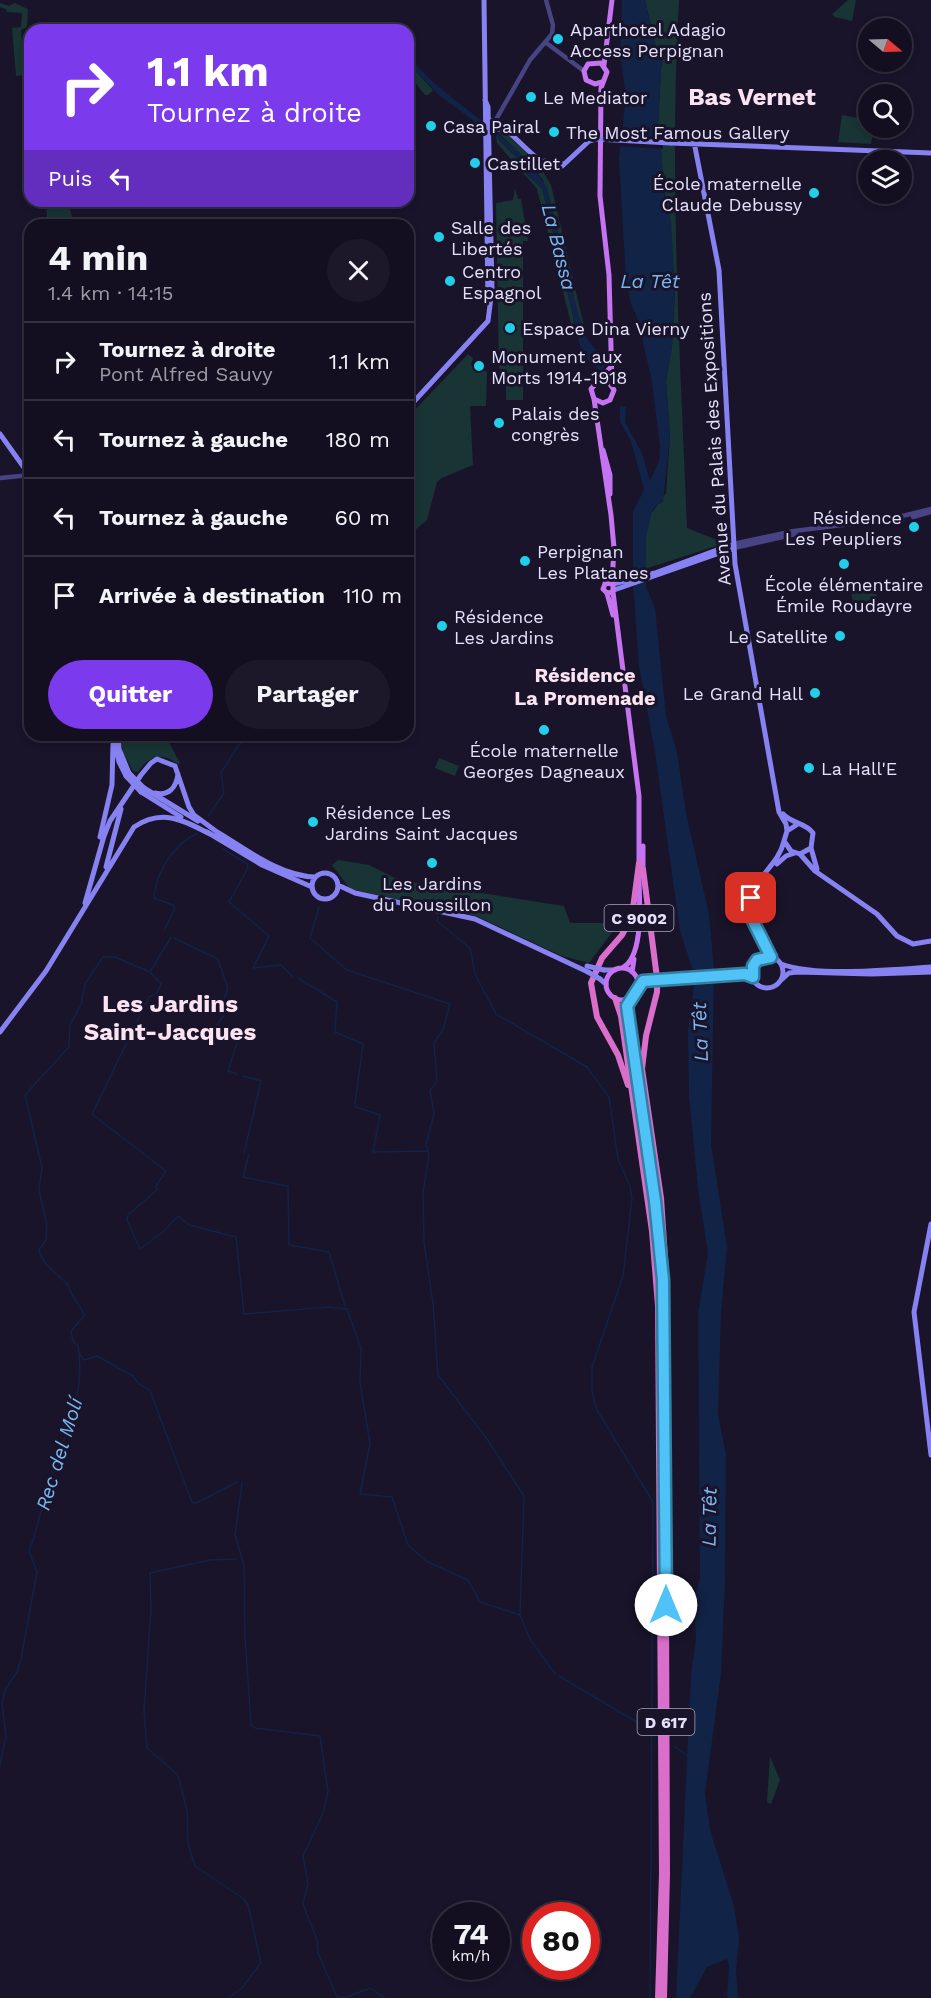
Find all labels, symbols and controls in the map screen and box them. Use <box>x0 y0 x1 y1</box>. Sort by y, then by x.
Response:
north arrow <box>858 18 912 72</box>
map controls <box>858 18 912 204</box>
place label: Aparthotel Adagio Access Perpignan <box>570 19 726 61</box>
marker: Aparthotel Adagio Access Perpignan <box>551 32 565 46</box>
text: 1.1 km <box>147 47 269 96</box>
icon: right <box>48 48 126 126</box>
district label: Bas Vernet <box>688 83 816 111</box>
button: search <box>858 84 912 138</box>
place label: Le Mediator <box>543 87 647 108</box>
marker: Le Mediator <box>524 90 538 104</box>
text: Tournez à droite <box>147 97 362 129</box>
place label: Casa Pairal <box>443 116 540 137</box>
marker: Casa Pairal <box>424 119 438 133</box>
place label: The Most Famous Gallery <box>566 122 790 143</box>
marker: The Most Famous Gallery <box>547 125 561 139</box>
button: layers <box>858 150 912 204</box>
place label: Castillet <box>487 153 560 174</box>
marker: Castillet <box>468 156 482 170</box>
icon: left <box>104 162 137 195</box>
text: Puis <box>48 166 92 191</box>
place label: École maternelle Claude Debussy <box>653 173 803 215</box>
marker: École maternelle Claude Debussy <box>807 186 821 200</box>
water label: La Bassa <box>537 201 581 293</box>
place label: Salle des Libertés <box>451 217 531 259</box>
marker: Salle des Libertés <box>432 230 446 244</box>
text: 4 min <box>48 237 148 279</box>
button: close <box>327 239 390 302</box>
place label: Centro Espagnol <box>462 261 542 303</box>
water label: La Têt <box>620 269 681 293</box>
marker: Centro Espagnol <box>443 274 457 288</box>
text: 1.4 km · 14:15 <box>48 281 174 305</box>
street label: Avenue du Palais des Expositions <box>693 292 735 586</box>
place label: Espace Dina Vierny <box>522 318 690 339</box>
marker: Espace Dina Vierny <box>503 321 517 335</box>
text: Tournez à droite <box>99 337 276 362</box>
icon: right <box>48 345 81 378</box>
place label: Monument aux Morts 1914-1918 <box>491 346 627 388</box>
text: 1.1 km <box>329 349 390 374</box>
marker: Monument aux Morts 1914-1918 <box>472 359 486 373</box>
text: Pont Alfred Sauvy <box>99 362 273 386</box>
place label: Palais des congrès <box>511 403 599 445</box>
marker: Palais des congrès <box>492 416 506 430</box>
icon: left <box>48 423 81 456</box>
text: Tournez à gauche <box>99 427 288 452</box>
text: 180 m <box>326 427 390 452</box>
icon: left <box>48 501 81 534</box>
text: Tournez à gauche <box>99 505 288 530</box>
text: 60 m <box>334 505 390 530</box>
place label: Résidence Les Peupliers <box>785 507 902 549</box>
marker: Résidence Les Peupliers <box>907 520 921 534</box>
place label: Perpignan Les Platanes <box>537 541 649 583</box>
marker: Perpignan Les Platanes <box>518 554 532 568</box>
marker: École élémentaire Émile Roudayre <box>837 557 851 571</box>
place label: École élémentaire Émile Roudayre <box>765 574 923 616</box>
icon: arrive <box>48 579 81 612</box>
text: Arrivée à destination <box>99 583 325 608</box>
text: 110 m <box>343 583 402 608</box>
place label: Résidence Les Jardins <box>454 606 554 648</box>
marker: Résidence Les Jardins <box>435 619 449 633</box>
place label: Le Satellite <box>728 626 828 647</box>
marker: Le Satellite <box>833 629 847 643</box>
button: Quitter <box>48 660 213 729</box>
button: Partager <box>225 660 390 729</box>
district label: Résidence La Promenade <box>514 663 656 710</box>
place label: Le Grand Hall <box>683 683 803 704</box>
marker: Le Grand Hall <box>808 686 822 700</box>
marker: École maternelle Georges Dagneaux <box>537 723 551 737</box>
place label: École maternelle Georges Dagneaux <box>463 740 625 782</box>
place label: La Hall'E <box>821 758 897 779</box>
marker: La Hall'E <box>802 761 816 775</box>
place label: Résidence Les Jardins Saint Jacques <box>325 802 518 844</box>
marker: Résidence Les Jardins Saint Jacques <box>306 815 320 829</box>
marker: Les Jardins du Roussillon <box>425 856 439 870</box>
pin <box>725 872 776 923</box>
place label: Les Jardins du Roussillon <box>373 873 491 915</box>
icon: arrive <box>734 881 767 914</box>
road number: C 9002 <box>604 905 674 931</box>
district label: Les Jardins Saint-Jacques <box>84 990 256 1046</box>
water label: La Têt <box>687 1001 713 1062</box>
water label: Rec del Molí <box>30 1392 88 1513</box>
water label: La Têt <box>696 1486 722 1547</box>
position arrow <box>634 1573 698 1637</box>
road number: D 617 <box>638 1709 694 1735</box>
speed limit sign: 80 <box>522 1902 600 1980</box>
text: 74 <box>453 1916 489 1951</box>
text: km/h <box>452 1947 490 1965</box>

